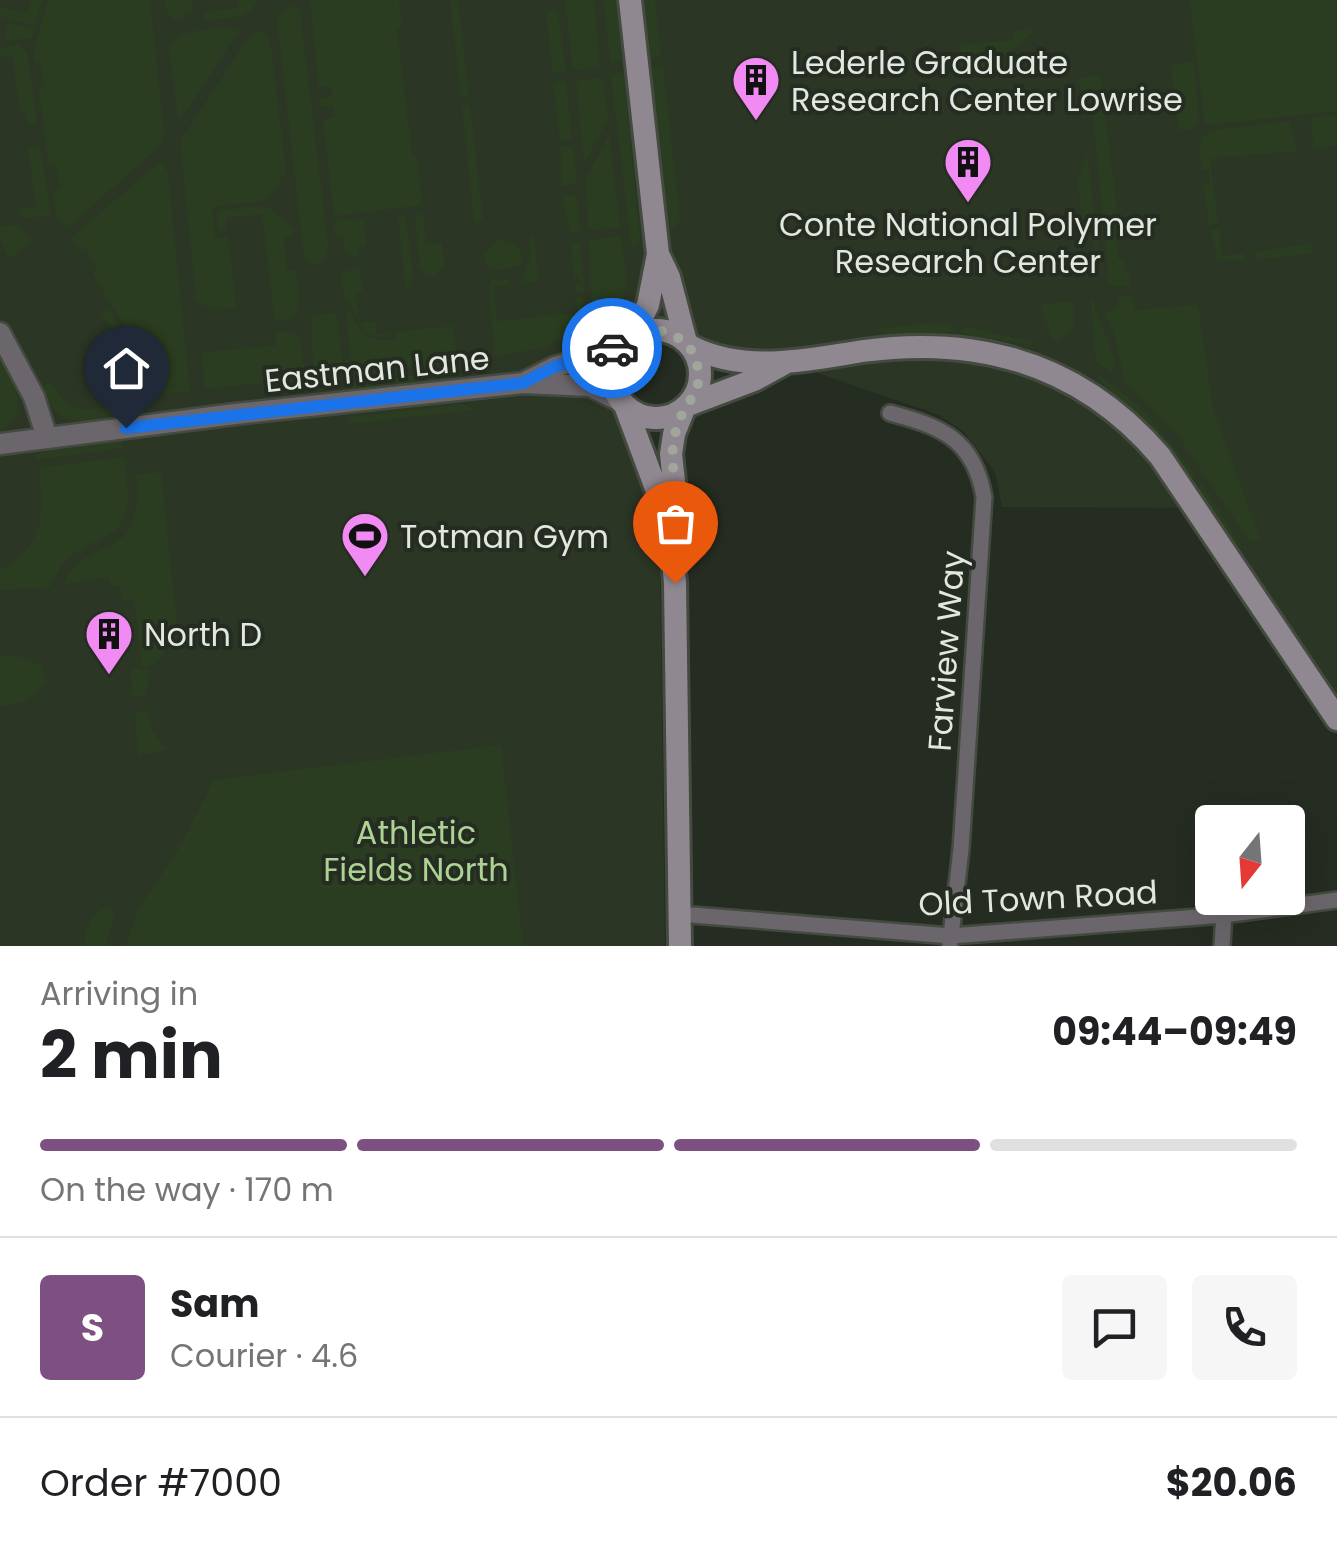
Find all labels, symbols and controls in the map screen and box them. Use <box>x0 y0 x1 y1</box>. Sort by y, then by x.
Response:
place label: Lederle Graduate Research Center Lowrise <box>791 40 1183 122</box>
building icon: Lederle Graduate Research Center Lowrise <box>730 54 782 122</box>
building icon: Conte National Polymer Research Center <box>942 136 994 204</box>
place label: Conte National Polymer Research Center <box>779 202 1157 284</box>
courier <box>562 298 662 398</box>
icon: car <box>585 321 640 376</box>
pin <box>84 326 169 429</box>
street label: Eastman Lane <box>262 335 492 403</box>
icon: home <box>99 341 154 396</box>
pin <box>633 481 718 584</box>
icon: bag <box>648 496 703 551</box>
sports icon: Totman Gym <box>339 510 391 578</box>
place label: Totman Gym <box>400 514 609 559</box>
street label: Farview Way <box>917 549 975 753</box>
building icon: North D <box>83 608 135 676</box>
place label: North D <box>144 612 262 657</box>
north arrow <box>1195 805 1305 915</box>
map controls <box>1195 805 1305 915</box>
park label: Athletic Fields North <box>323 810 509 892</box>
street label: Old Town Road <box>917 869 1159 927</box>
text: Arriving in <box>40 971 198 1016</box>
text: 09:44–09:49 <box>1052 1005 1297 1058</box>
text: 2 min <box>40 1010 223 1101</box>
text: On the way · 170 m <box>40 1167 334 1212</box>
button: chat <box>1062 1275 1167 1380</box>
button: phone <box>1192 1275 1297 1380</box>
text: Sam <box>170 1277 259 1330</box>
text: S <box>81 1301 104 1354</box>
text: Courier · 4.6 <box>170 1333 358 1378</box>
text: Order #7000 <box>40 1456 282 1509</box>
text: $20.06 <box>1166 1456 1297 1509</box>

